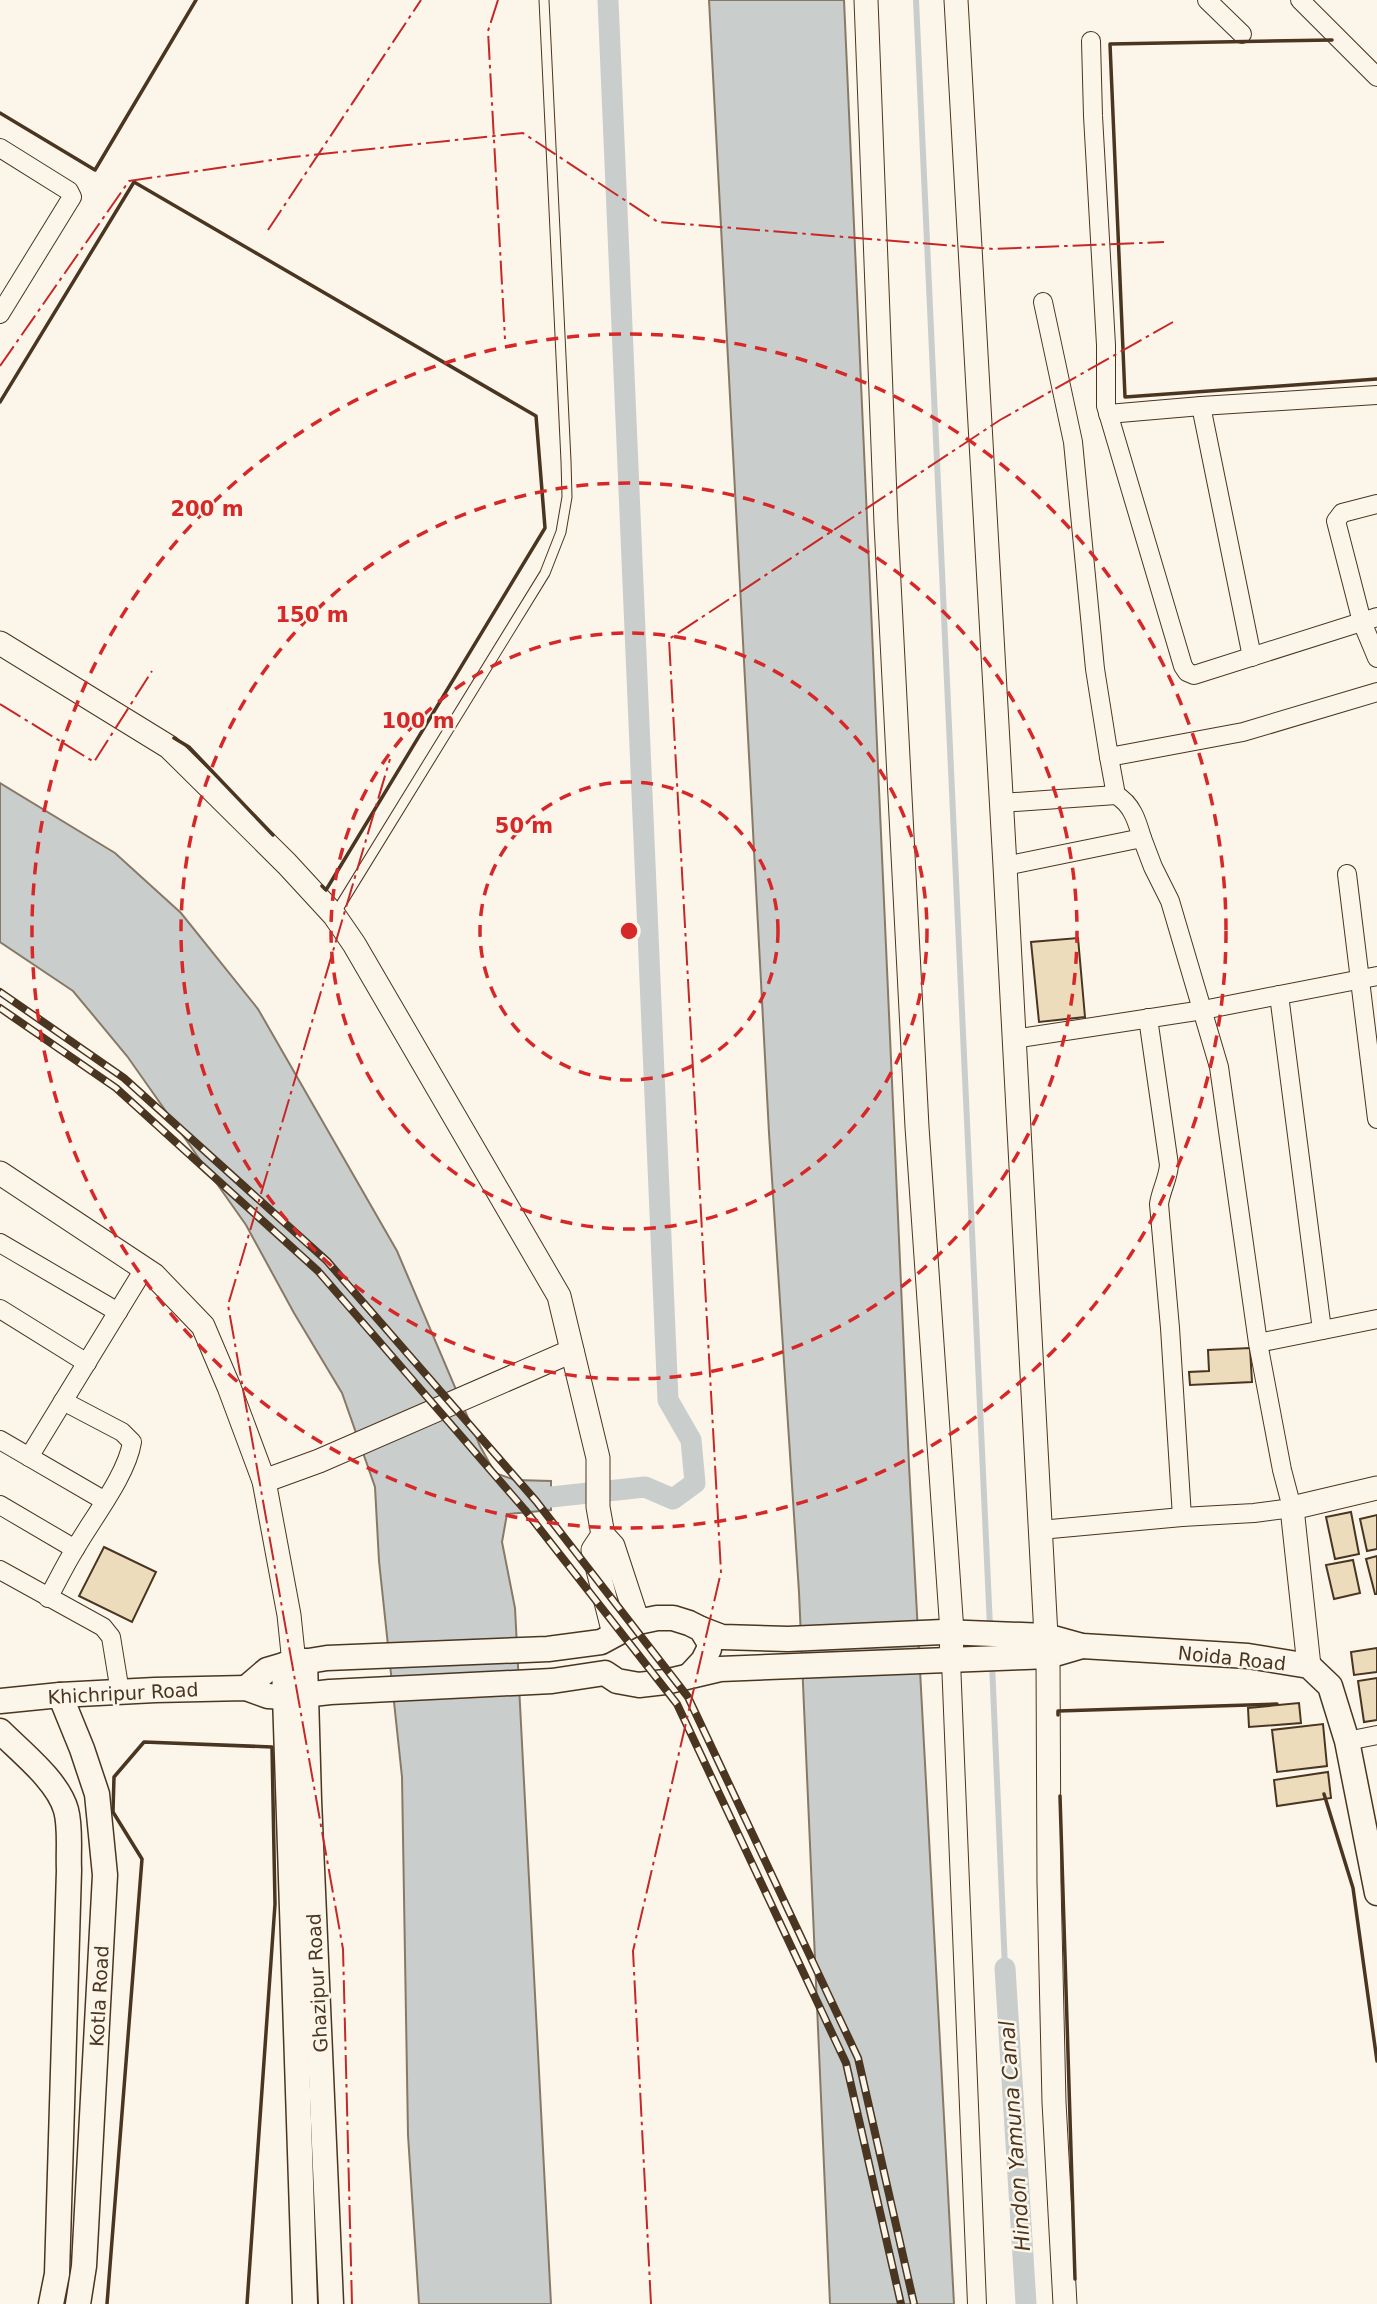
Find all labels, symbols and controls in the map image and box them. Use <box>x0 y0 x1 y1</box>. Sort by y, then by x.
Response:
text: 200 m <box>170 497 244 521</box>
text: 150 m <box>275 603 349 627</box>
text: 100 m <box>381 709 455 733</box>
text: 50 m <box>495 814 553 838</box>
centre of rings <box>617 919 641 943</box>
street label: Noida Road <box>1177 1641 1287 1675</box>
street label: Khichripur Road <box>47 1678 199 1708</box>
street label: Ghazipur Road <box>302 1913 332 2053</box>
street label: Kotla Road <box>85 1945 113 2047</box>
water label: Hindon Yamuna Canal <box>995 2020 1035 2252</box>

